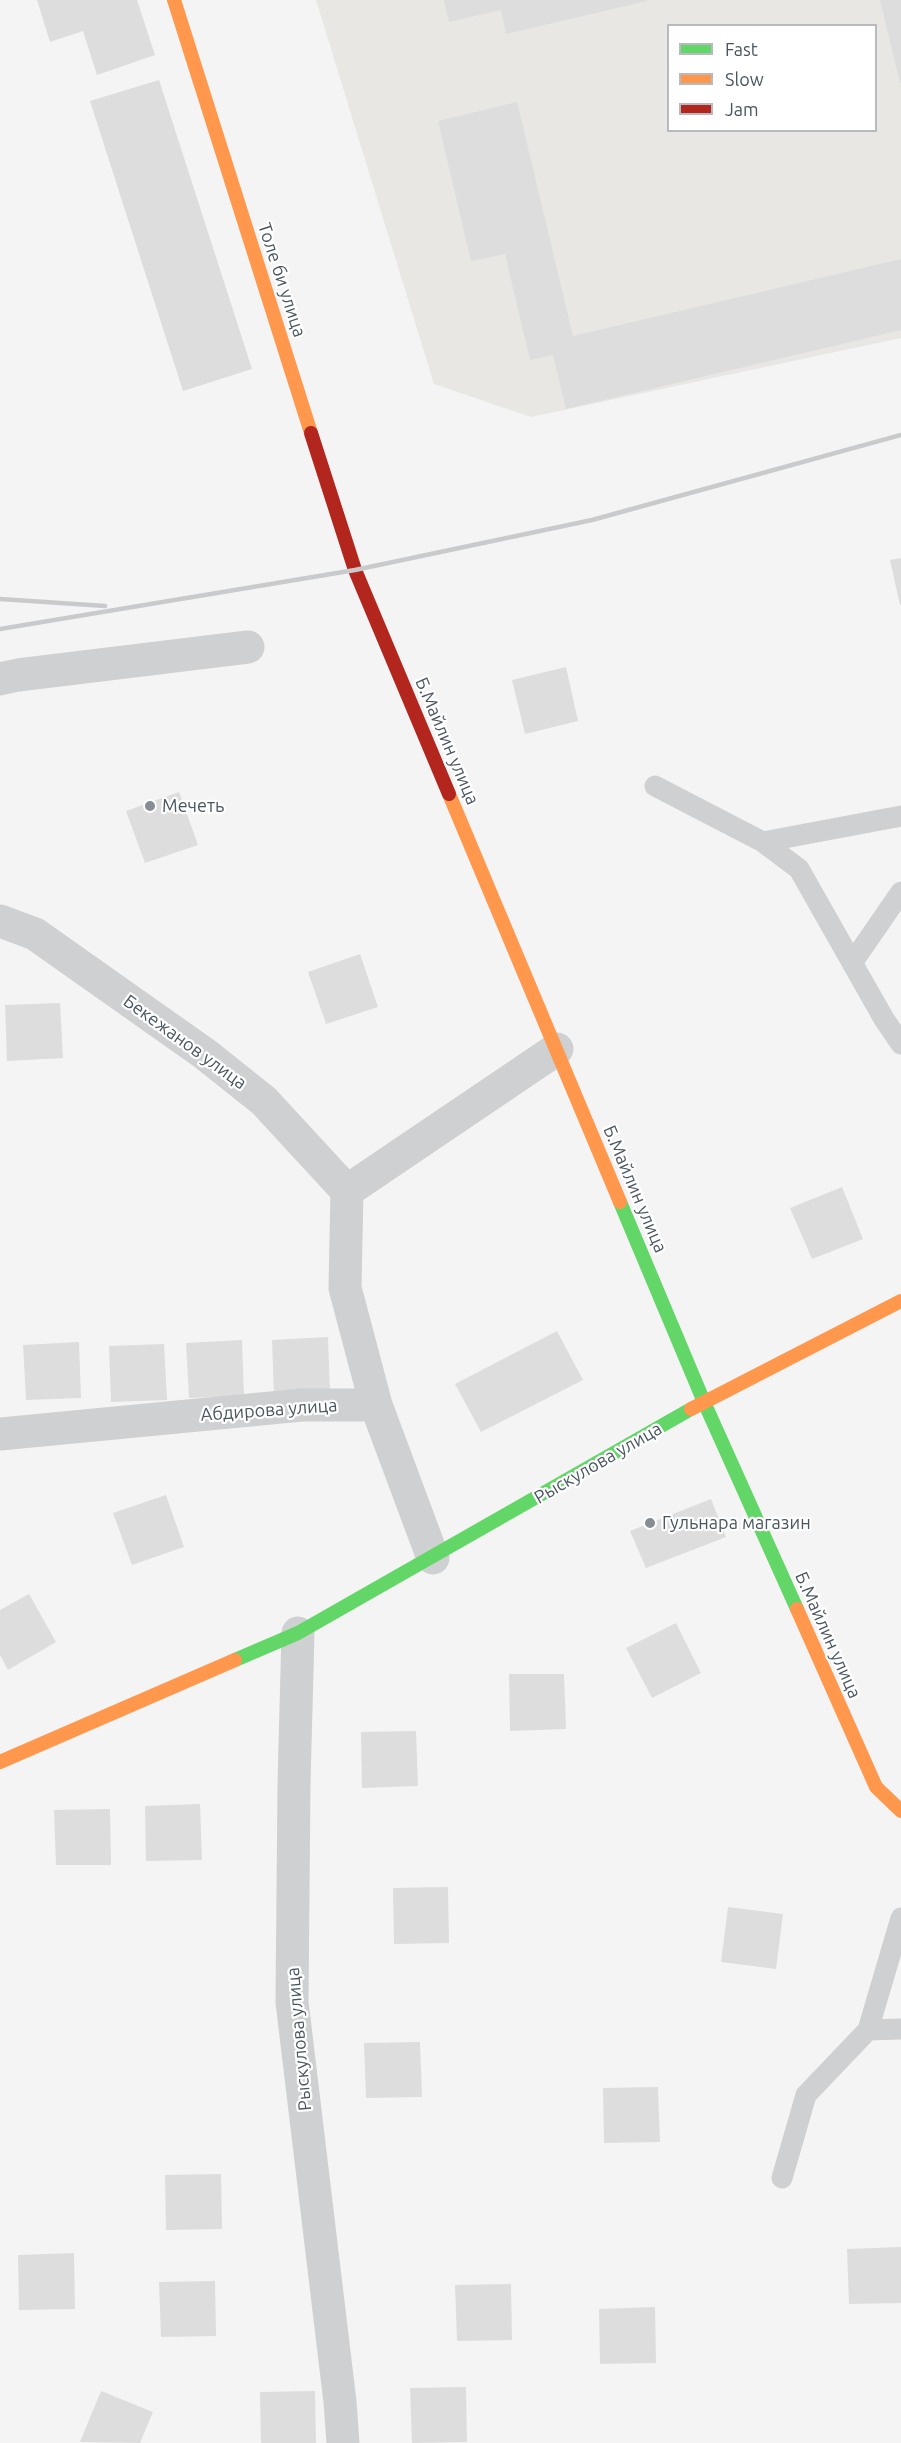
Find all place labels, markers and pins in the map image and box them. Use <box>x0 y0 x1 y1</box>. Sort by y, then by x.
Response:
place label: Мечеть <box>162 795 224 817</box>
marker: Мечеть <box>143 799 157 813</box>
place label: Гульнара магазин <box>662 1512 811 1534</box>
marker: Гульнара магазин <box>643 1516 657 1530</box>

